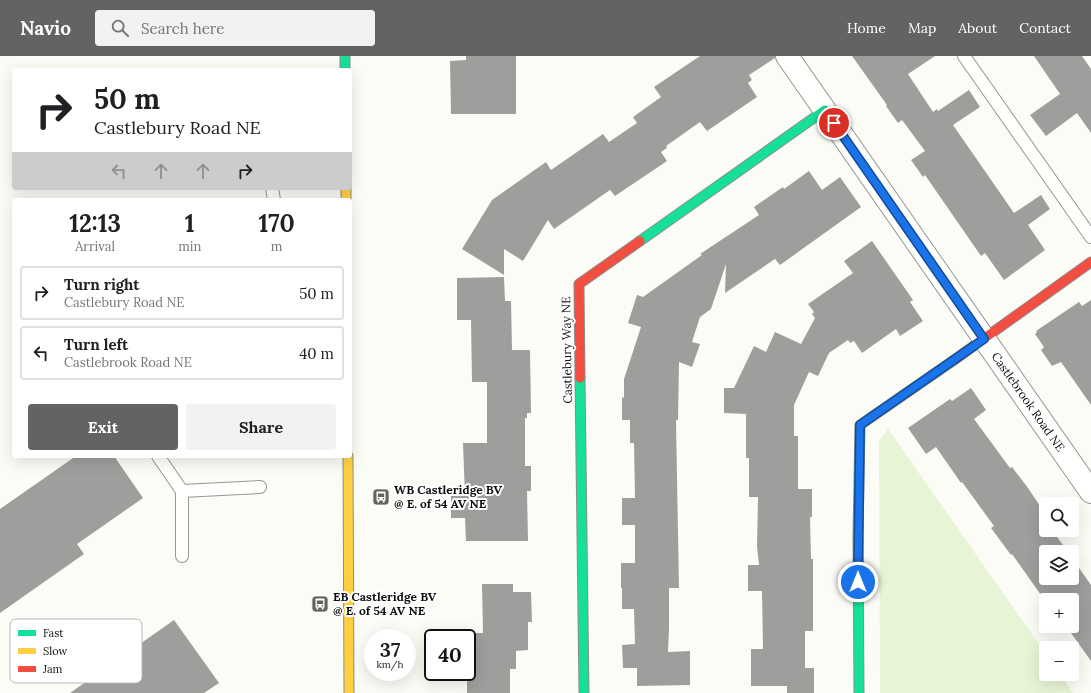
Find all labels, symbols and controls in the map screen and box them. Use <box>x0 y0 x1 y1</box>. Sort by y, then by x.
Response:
search box <box>95 10 375 46</box>
text: Navio <box>20 16 71 40</box>
icon: search <box>109 17 131 39</box>
text: Search here <box>141 19 224 38</box>
text: Home <box>847 19 886 37</box>
text: Map <box>908 19 936 37</box>
text: About <box>958 19 997 37</box>
text: Contact <box>1019 19 1071 37</box>
text: 50 m <box>94 81 160 117</box>
icon: right <box>28 84 80 136</box>
pin <box>817 106 851 140</box>
icon: arrive <box>823 112 845 134</box>
text: Castlebury Road NE <box>94 116 261 139</box>
icon: left <box>108 160 130 182</box>
icon: ahead <box>150 160 172 182</box>
icon: ahead <box>192 160 214 182</box>
icon: right <box>234 160 256 182</box>
text: 12:13 <box>69 208 121 239</box>
text: 1 <box>185 208 195 239</box>
text: 170 <box>259 208 295 239</box>
text: Arrival <box>75 238 115 255</box>
text: min <box>178 238 201 255</box>
text: m <box>271 238 282 255</box>
text: Turn right <box>64 275 140 294</box>
icon: right <box>30 282 52 304</box>
text: 50 m <box>299 284 334 303</box>
text: Castlebury Road NE <box>64 294 184 311</box>
street label: Castlebury Way NE <box>558 296 575 404</box>
text: Turn left <box>64 335 128 354</box>
icon: left <box>30 342 52 364</box>
text: 40 m <box>299 344 334 363</box>
street label: Castlebrook Road NE <box>988 349 1068 454</box>
text: Castlebrook Road NE <box>64 354 192 371</box>
button: Exit <box>28 404 178 450</box>
button: Share <box>186 404 336 450</box>
place label: WB Castleridge BV @ E. of 54 AV NE <box>394 482 503 511</box>
bus stop icon: WB Castleridge BV @ E. of 54 AV NE <box>371 487 391 507</box>
map controls <box>1039 497 1079 681</box>
button: search <box>1039 497 1079 537</box>
button: layers <box>1039 545 1079 585</box>
position arrow <box>837 561 879 603</box>
place label: EB Castleridge BV @ E. of 54 AV NE <box>333 589 437 618</box>
button: + <box>1039 593 1079 633</box>
bus stop icon: EB Castleridge BV @ E. of 54 AV NE <box>310 594 330 614</box>
legend <box>10 619 142 683</box>
text: Fast <box>43 626 64 640</box>
speed limit sign: 40 <box>424 629 476 681</box>
text: 37 <box>380 637 400 662</box>
button: − <box>1039 641 1079 681</box>
text: Slow <box>43 644 68 658</box>
text: km/h <box>376 658 404 671</box>
text: Jam <box>42 662 63 676</box>

